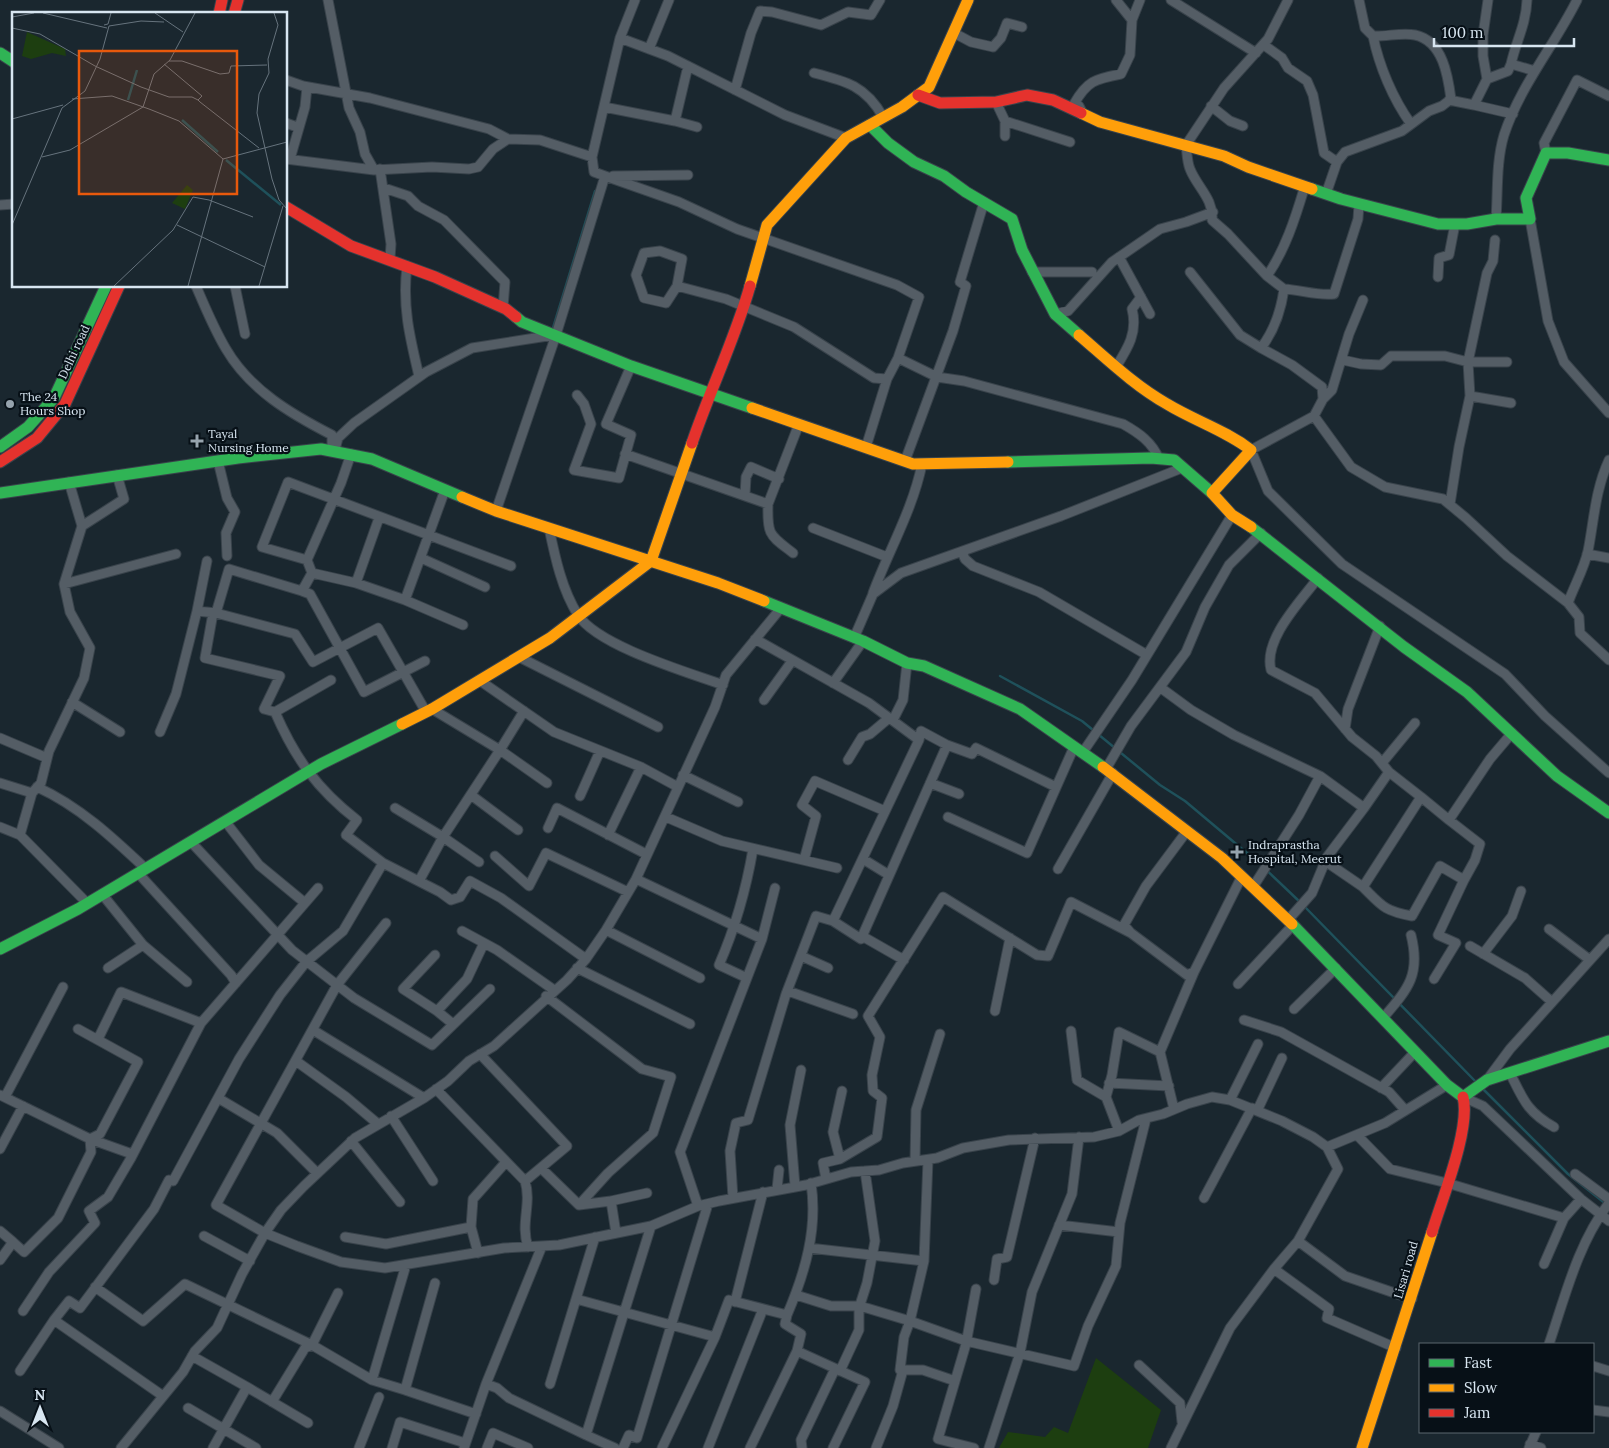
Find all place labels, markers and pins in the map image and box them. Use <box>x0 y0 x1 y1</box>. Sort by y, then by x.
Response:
place label: The 24 Hours Shop <box>20 389 85 418</box>
marker: The 24 Hours Shop <box>4 398 16 410</box>
place label: Tayal Nursing Home <box>208 426 289 455</box>
marker: Tayal Nursing Home <box>190 434 204 448</box>
place label: Indraprastha Hospital, Meerut <box>1248 837 1342 866</box>
marker: Indraprastha Hospital, Meerut <box>1230 845 1244 859</box>

